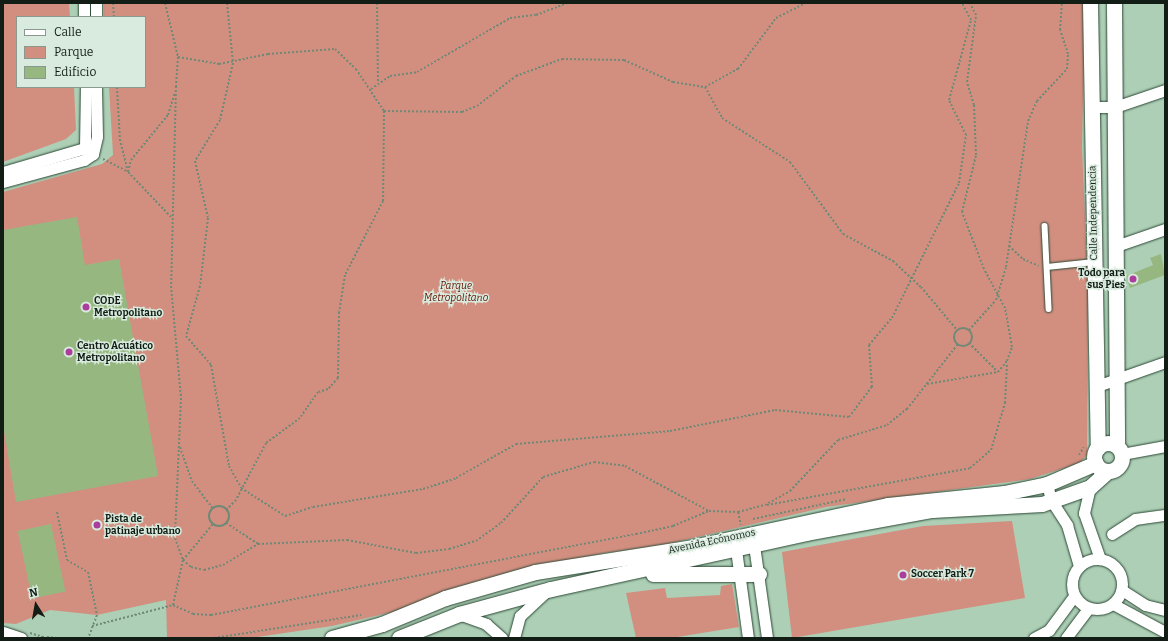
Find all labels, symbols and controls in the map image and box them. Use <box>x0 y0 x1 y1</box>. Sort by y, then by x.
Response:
legend <box>16 16 146 88</box>
text: Calle <box>54 25 82 39</box>
text: Parque <box>54 45 93 59</box>
text: Edificio <box>54 65 96 79</box>
street label: Calle Independencia <box>1087 165 1101 261</box>
place label: Todo para sus Pies <box>1078 267 1125 290</box>
marker: Todo para sus Pies <box>1128 274 1138 284</box>
park label: Parque Metropolitano <box>424 280 488 304</box>
place label: CODE Metropolitano <box>94 295 162 318</box>
marker: CODE Metropolitano <box>81 302 91 312</box>
place label: Centro Acuático Metropolitano <box>77 340 153 364</box>
marker: Centro Acuático Metropolitano <box>64 347 74 357</box>
place label: Pista de patinaje urbano <box>105 513 181 536</box>
marker: Pista de patinaje urbano <box>92 520 102 530</box>
street label: Avenida Ecónomos <box>667 527 757 557</box>
place label: Soccer Park 7 <box>911 569 974 581</box>
marker: Soccer Park 7 <box>898 570 908 580</box>
north arrow <box>16 585 56 625</box>
text: N <box>28 586 39 600</box>

